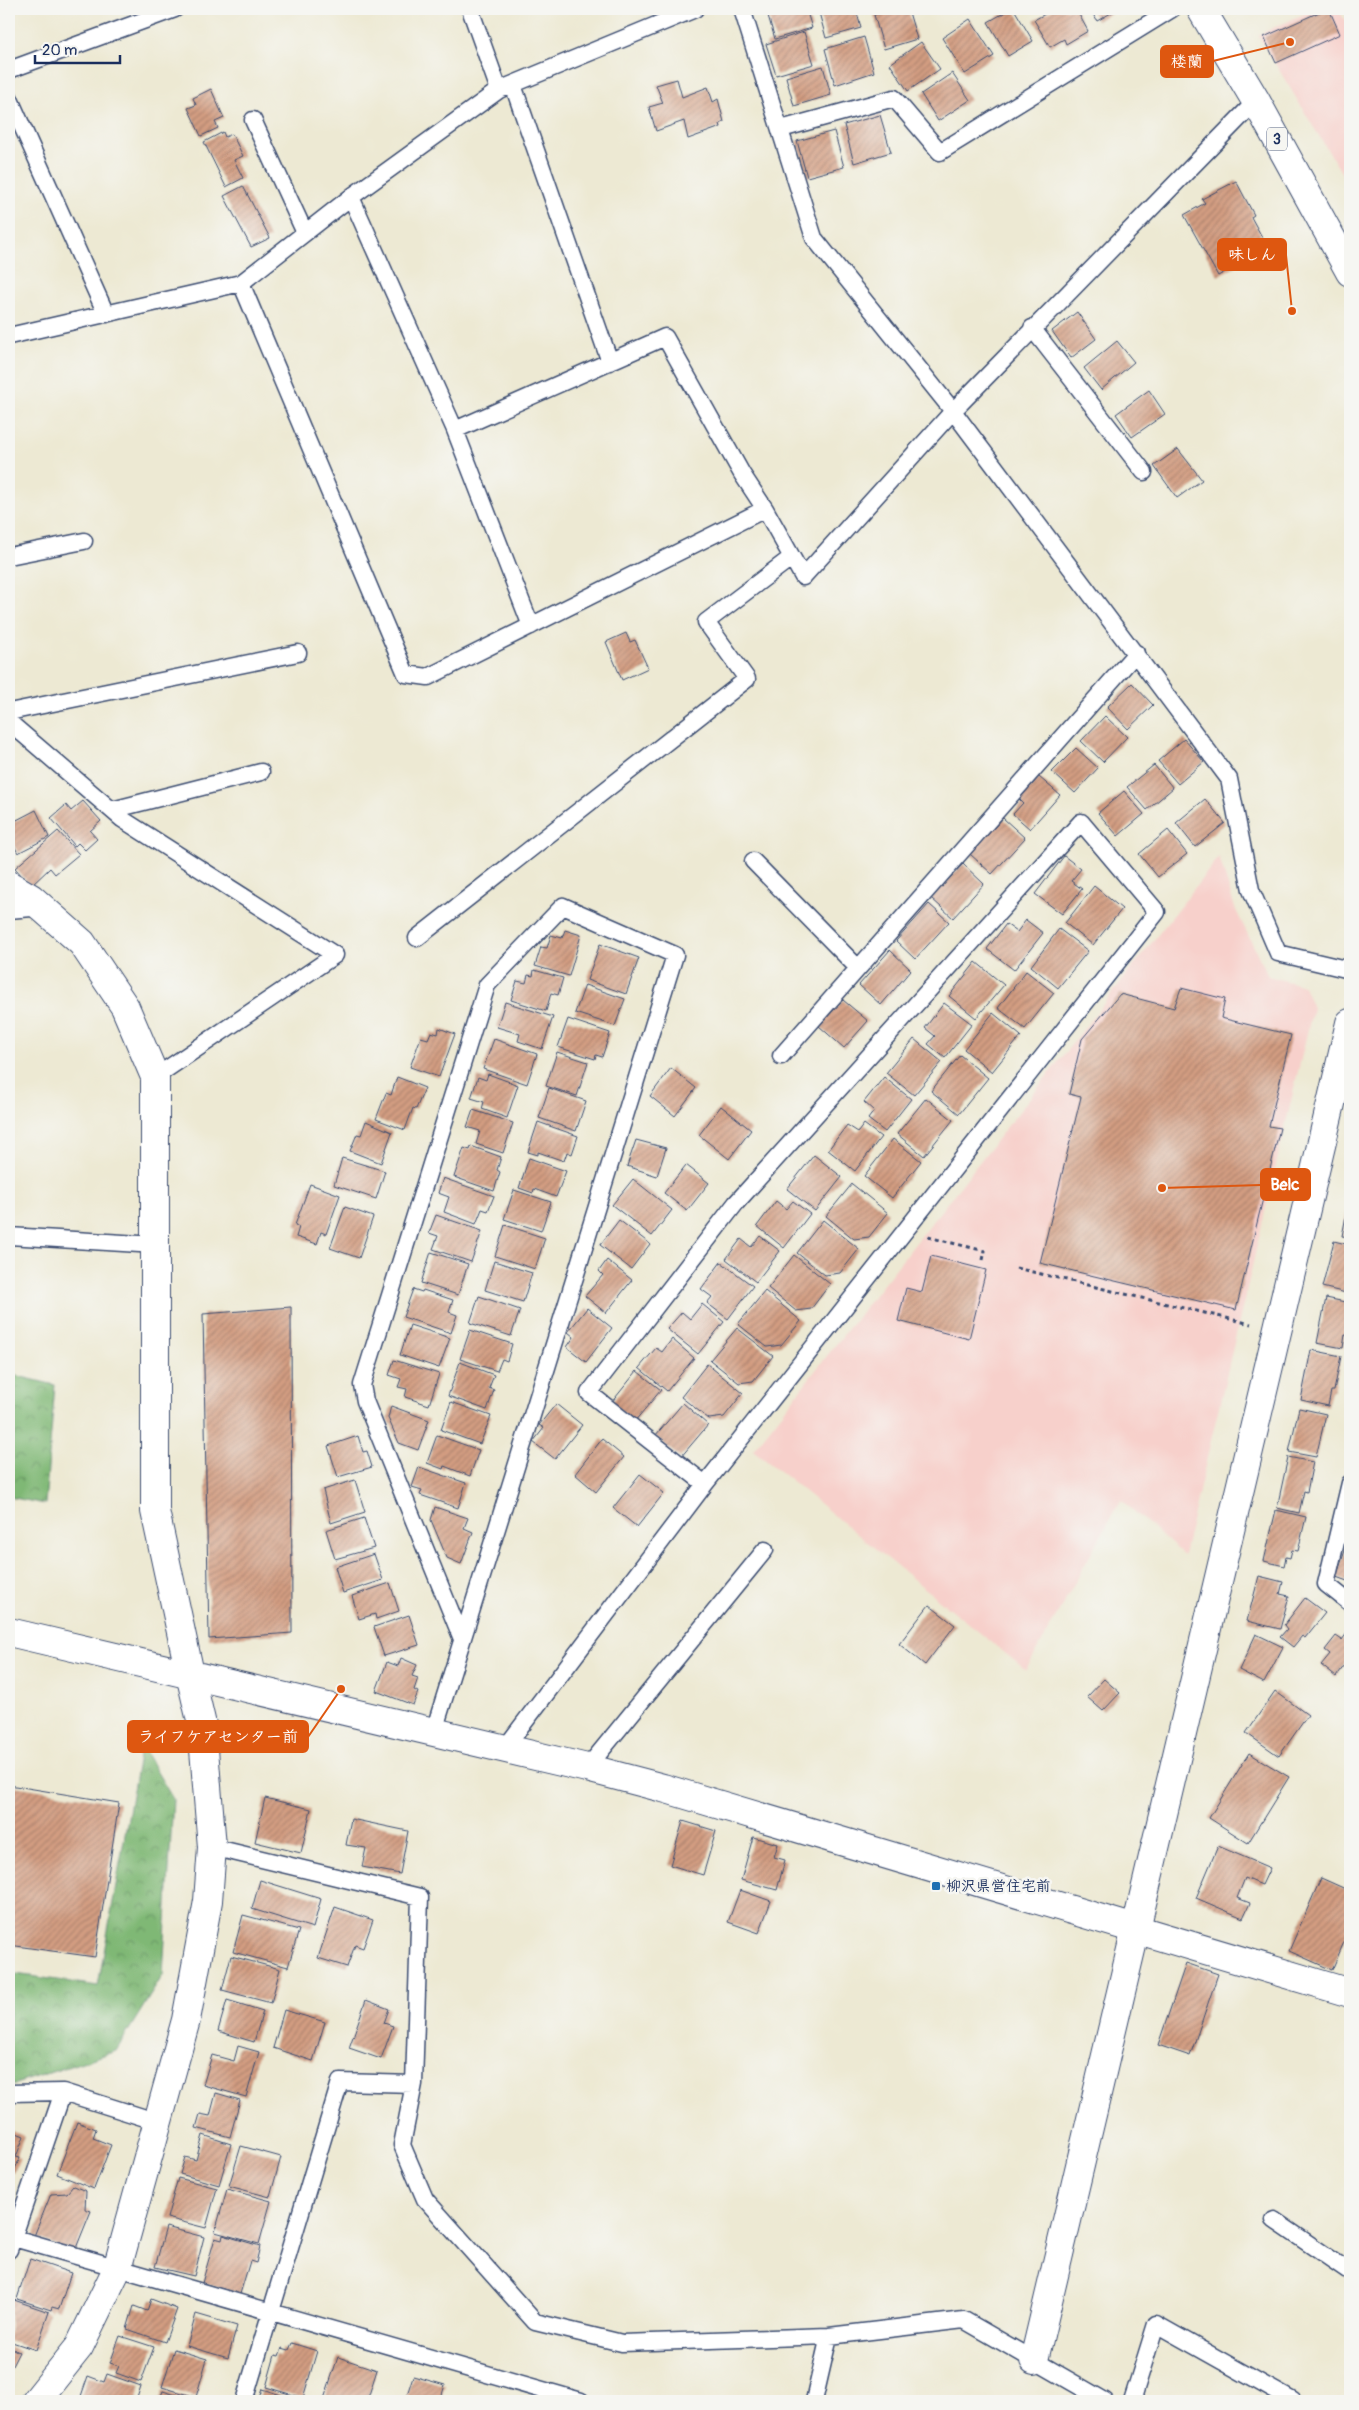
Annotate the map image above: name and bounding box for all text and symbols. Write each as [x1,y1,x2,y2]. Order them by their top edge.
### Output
scale bar [35,32,120,64]
text: 20 m [42,41,77,60]
callout: 楼蘭 [1161,46,1213,77]
text: 楼蘭 [1171,52,1203,72]
road number: 3 [1267,128,1287,150]
callout: 味しん [1218,239,1286,270]
text: 味しん [1228,245,1276,265]
callout: Belc [1261,1169,1310,1200]
text: Belc [1271,1175,1299,1195]
callout: ライフケアセンター前 [128,1721,308,1752]
text: ライフケアセンター前 [138,1727,298,1747]
place label: 柳沢県営住宅前 [946,1877,1051,1896]
marker: 柳沢県営住宅前 [930,1880,942,1892]

